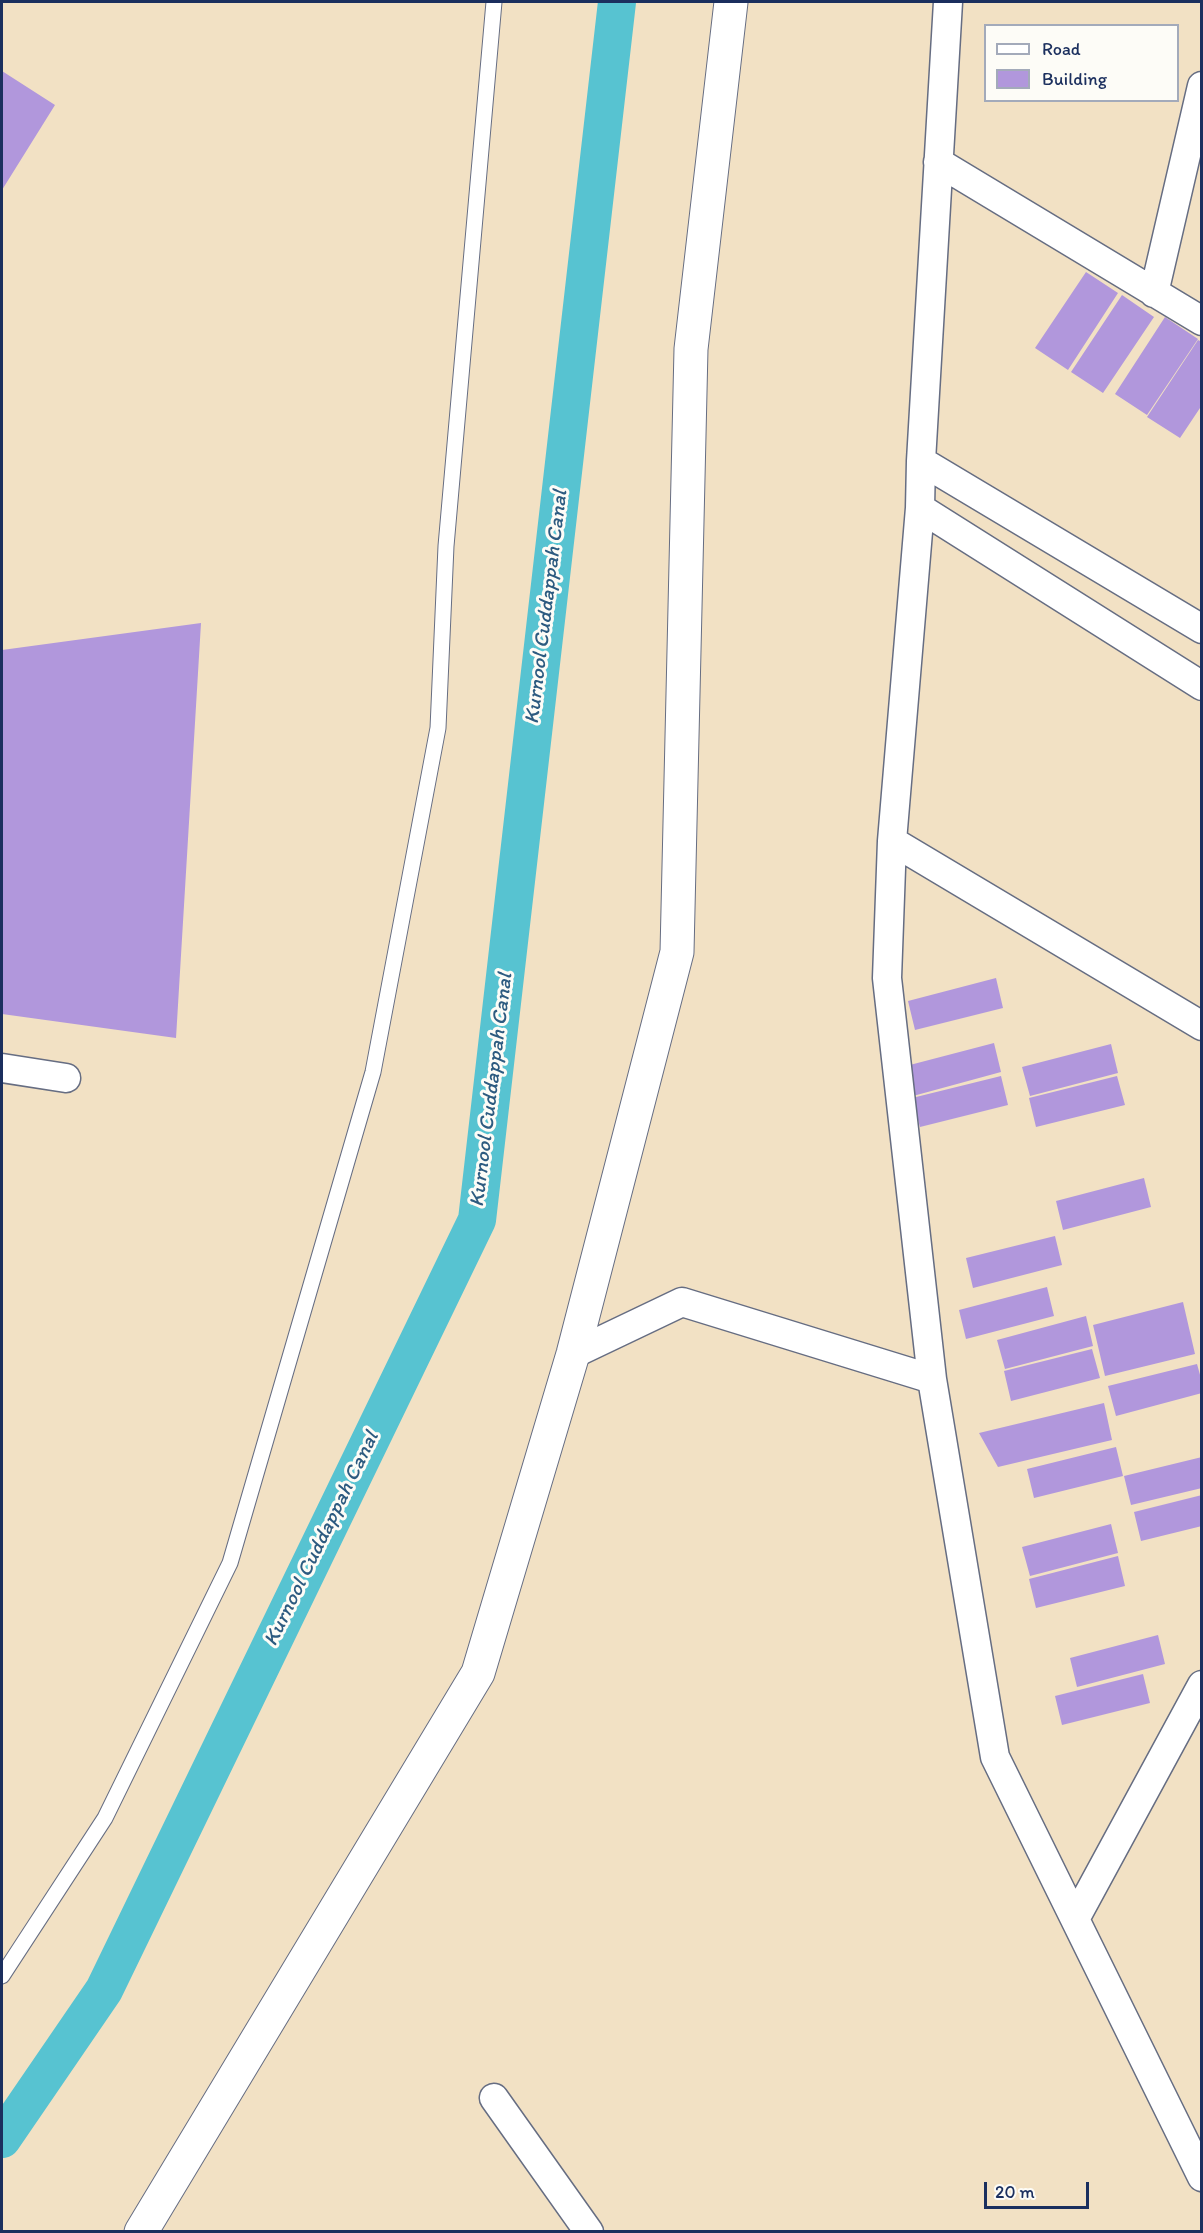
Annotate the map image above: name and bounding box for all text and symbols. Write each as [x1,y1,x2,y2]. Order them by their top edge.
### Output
legend [984,24,1179,102]
text: Road [1042,38,1081,60]
text: Building [1042,68,1107,90]
water label: Kurnool Cuddappah Canal [520,489,574,725]
water label: Kurnool Cuddappah Canal [465,972,519,1208]
water label: Kurnool Cuddappah Canal [259,1428,385,1650]
scale bar [987,2170,1092,2208]
text: 20 m [995,2181,1035,2203]

